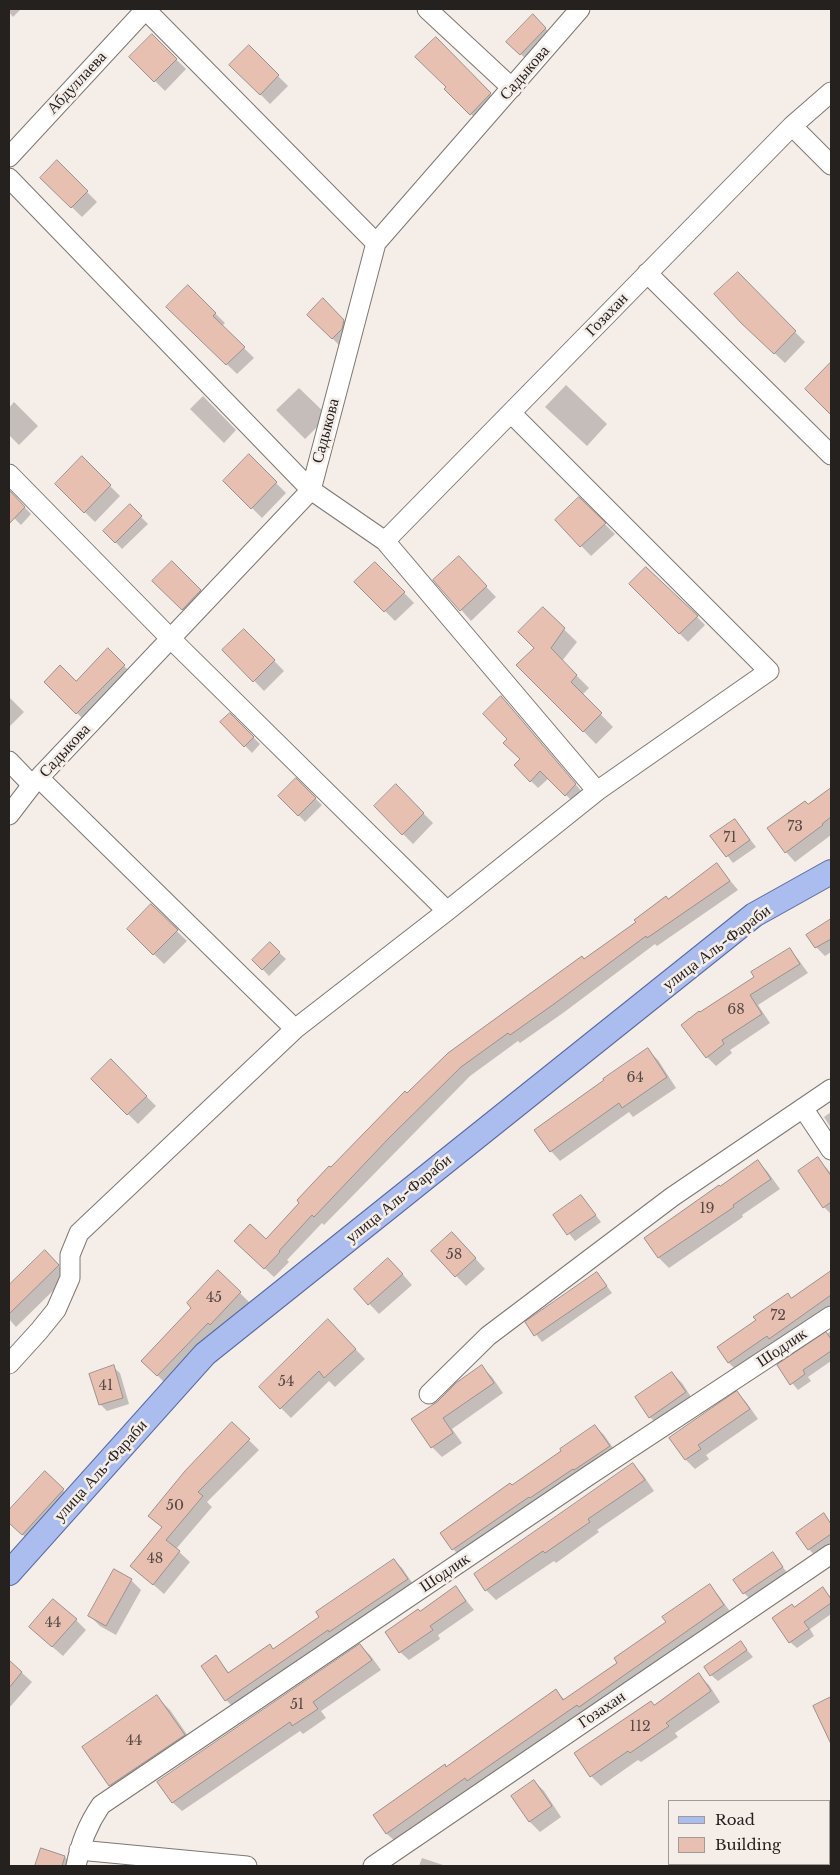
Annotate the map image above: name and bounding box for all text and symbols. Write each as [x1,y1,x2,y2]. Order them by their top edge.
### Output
street label: Садыкова [496,42,554,104]
street label: Абдуллаева [43,48,111,118]
street label: Гозахан [582,289,632,341]
street label: Садыкова [308,397,344,465]
street label: Садыкова [35,720,95,782]
house number: 73 [787,819,803,835]
house number: 71 [723,830,737,846]
street label: улица Аль-Фараби [659,901,775,995]
house number: 68 [727,1002,745,1018]
house number: 64 [626,1070,644,1086]
street label: улица Аль-Фараби [342,1151,456,1247]
house number: 19 [699,1201,715,1217]
house number: 58 [446,1247,462,1263]
house number: 45 [206,1290,222,1306]
house number: 72 [770,1308,786,1324]
street label: Шодлик [753,1324,811,1372]
house number: 54 [278,1374,294,1390]
house number: 41 [99,1378,113,1394]
street label: улица Аль-Фараби [50,1416,152,1526]
house number: 50 [166,1498,184,1514]
street label: Шодлик [416,1549,474,1597]
house number: 48 [147,1551,163,1567]
house number: 44 [45,1615,61,1631]
street label: Гозахан [575,1687,629,1733]
house number: 51 [290,1697,304,1713]
house number: 112 [629,1719,651,1735]
house number: 44 [126,1733,142,1749]
legend [668,1800,830,1865]
text: Road [715,1810,755,1829]
text: Building [715,1835,781,1854]

